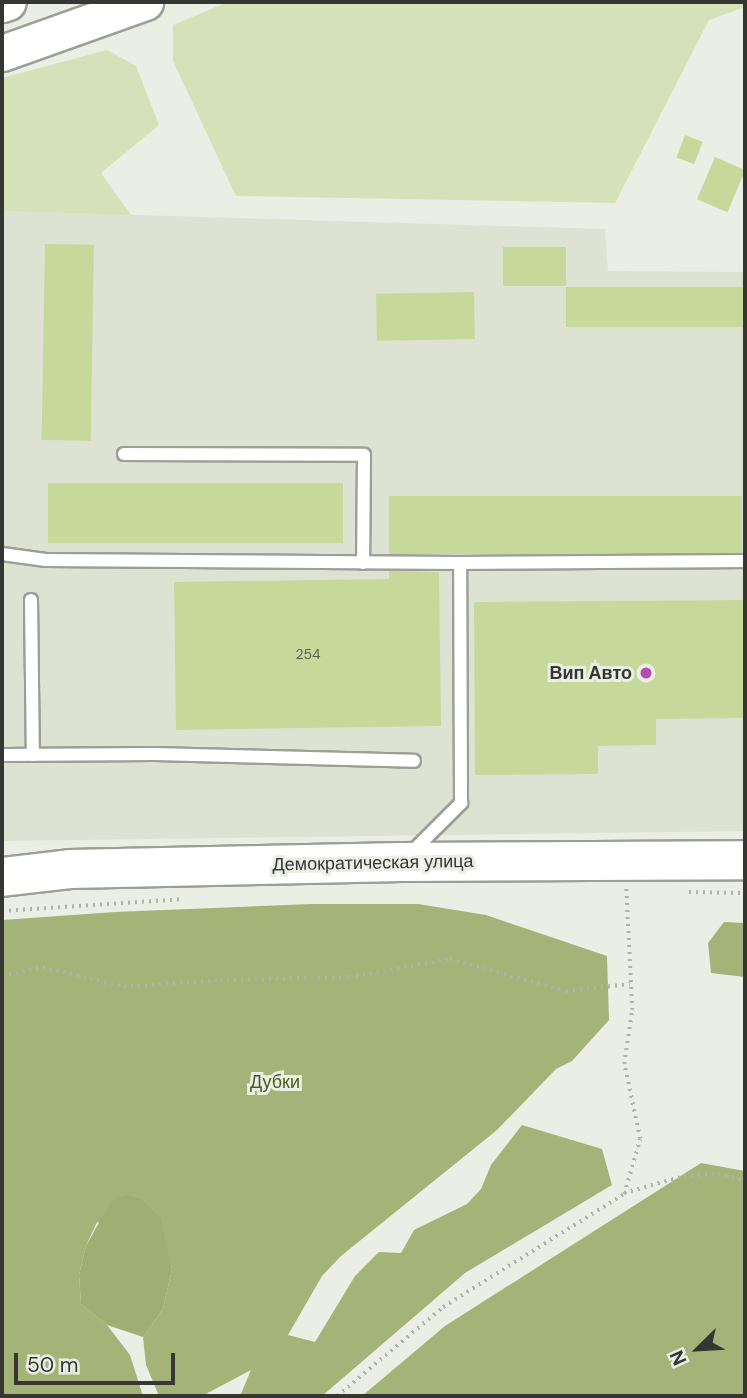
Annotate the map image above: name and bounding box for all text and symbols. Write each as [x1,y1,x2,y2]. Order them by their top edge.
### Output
house number: 254 [295,646,321,662]
place label: Вип Авто [549,662,632,684]
marker: Вип Авто [638,665,654,681]
street label: Демократическая улица [272,850,474,876]
park label: Дубки [250,1071,300,1093]
north arrow [663,1314,733,1384]
scale bar [18,1338,178,1382]
text: N [664,1346,693,1369]
text: 50 m [27,1351,78,1379]

